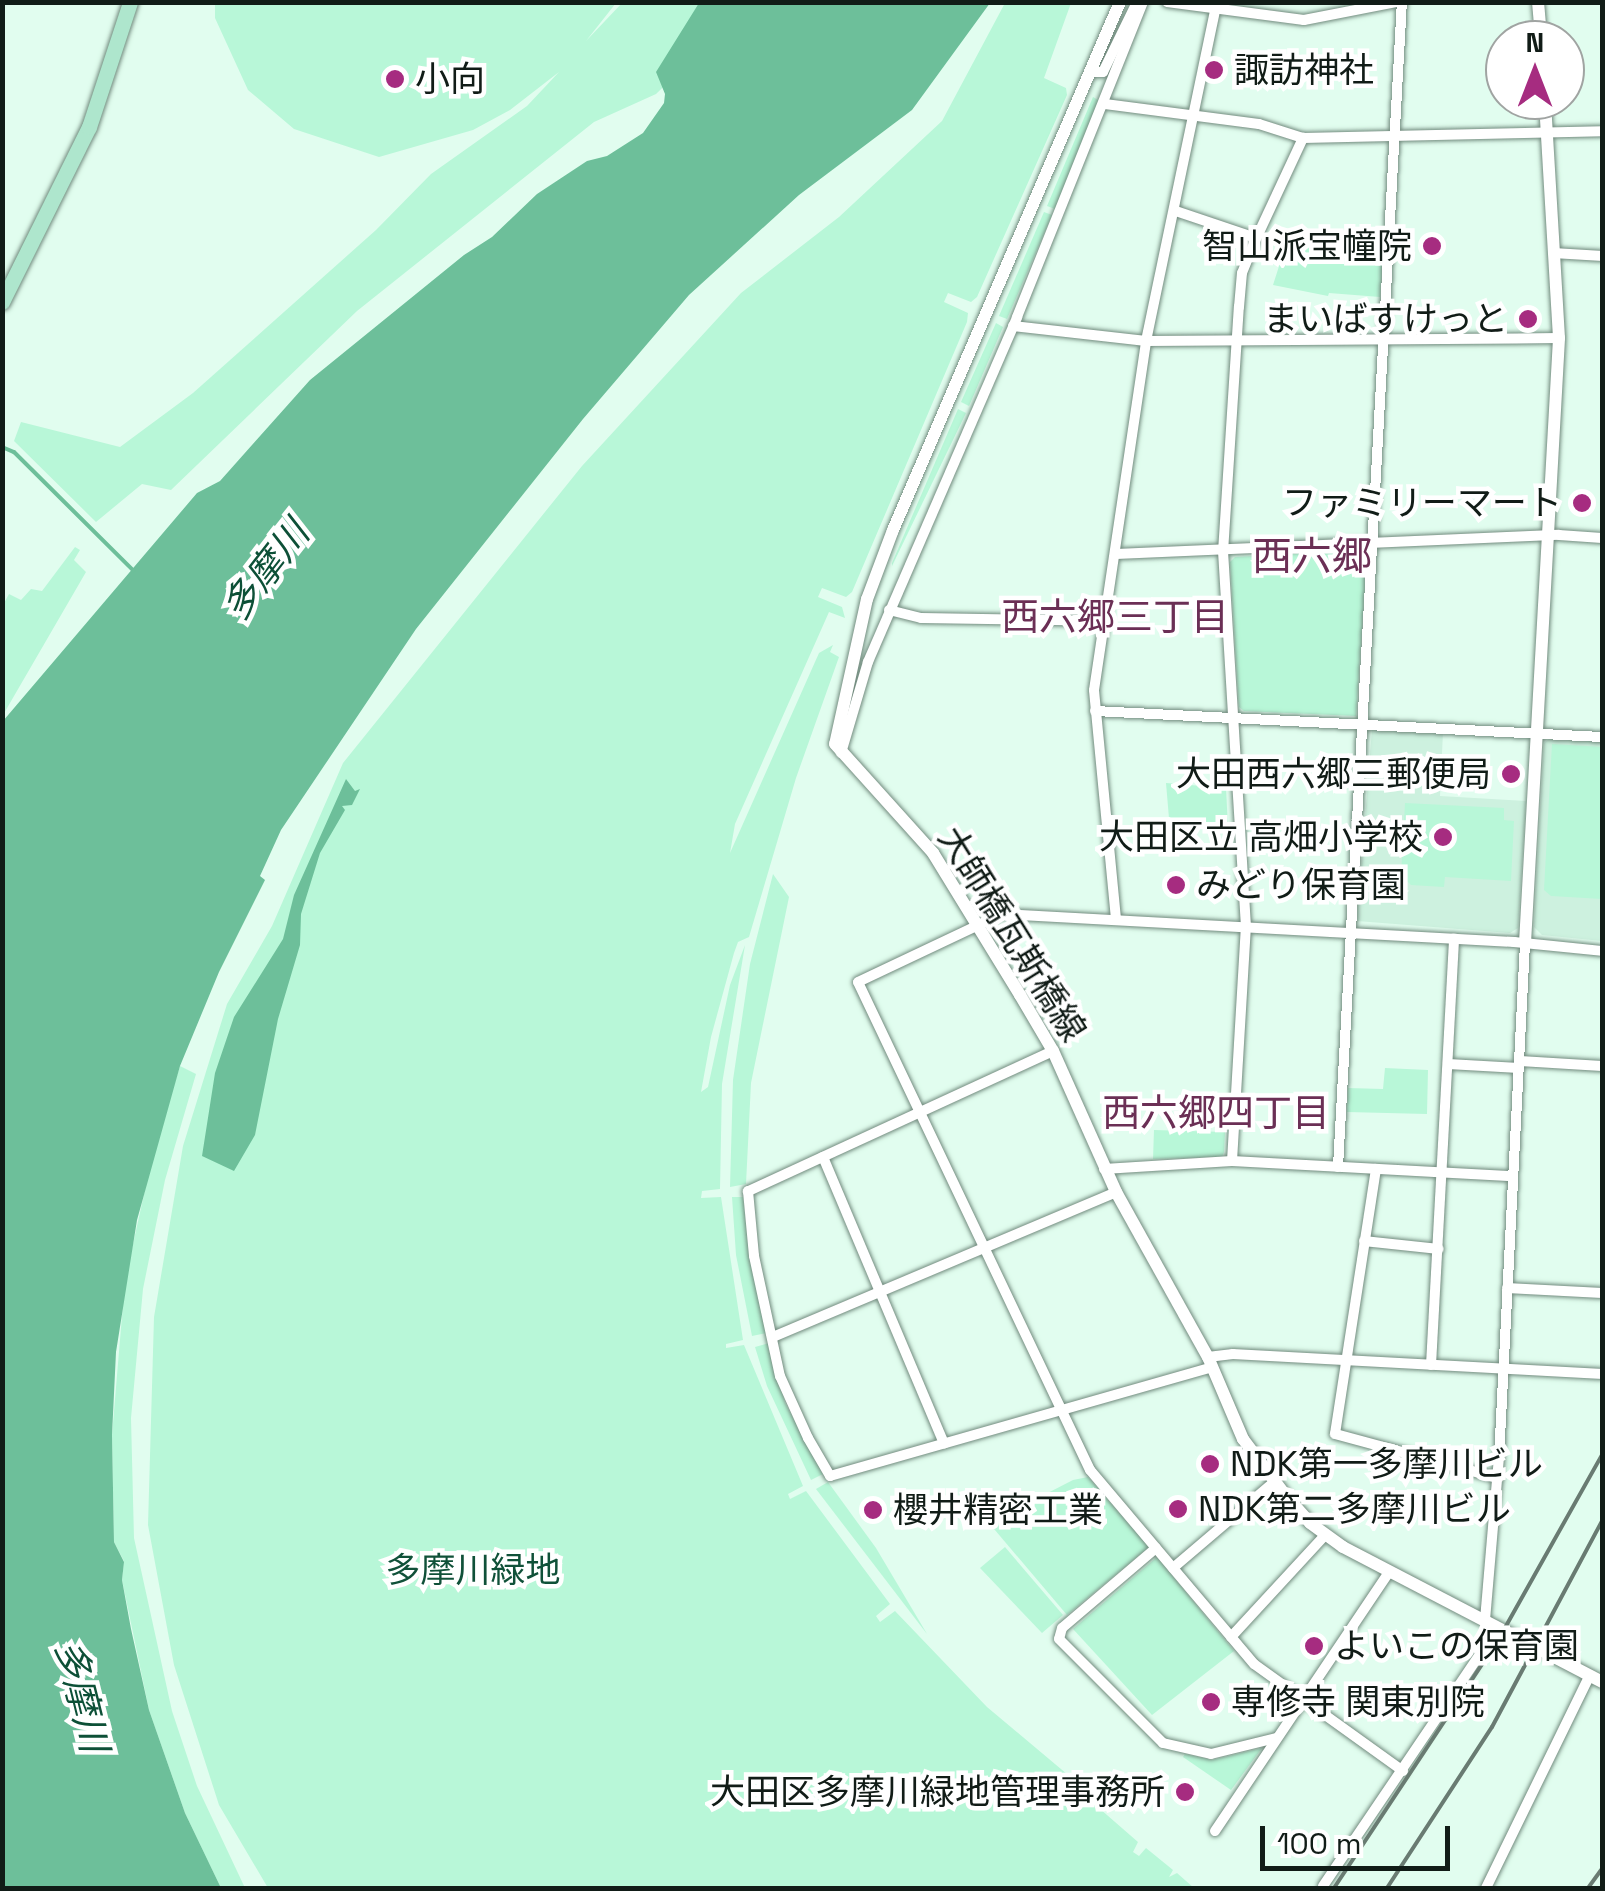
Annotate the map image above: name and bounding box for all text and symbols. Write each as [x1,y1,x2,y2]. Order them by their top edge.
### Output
north arrow [1485,20,1585,120]
text: N [1526,24,1544,60]
place label: 諏訪神社 [1234,49,1374,91]
place label: 小向 [415,58,485,100]
marker: 諏訪神社 [1203,59,1225,81]
marker: 小向 [384,68,406,90]
place label: 智山派宝幢院 [1202,225,1412,267]
marker: 智山派宝幢院 [1421,235,1443,257]
place label: まいばすけっと [1263,298,1508,340]
marker: まいばすけっと [1517,308,1539,330]
place label: ファミリーマート [1282,482,1562,524]
marker: ファミリーマート [1571,492,1593,514]
water label: 多摩川 [213,512,319,630]
district label: 西六郷 [1252,533,1372,581]
district label: 西六郷三丁目 [1001,595,1229,641]
place label: 大田西六郷三郵便局 [1176,753,1491,795]
marker: 大田西六郷三郵便局 [1500,763,1522,785]
place label: 大田区立 高畑小学校 [1099,816,1423,858]
street label: 大師橋瓦斯橋線 [929,819,1095,1049]
marker: 大田区立 高畑小学校 [1432,826,1454,848]
place label: みどり保育園 [1196,864,1406,906]
marker: みどり保育園 [1165,874,1187,896]
district label: 西六郷四丁目 [1102,1091,1330,1137]
place label: NDK第一多摩川ビル [1230,1443,1543,1485]
marker: NDK第一多摩川ビル [1199,1453,1221,1475]
place label: NDK第二多摩川ビル [1198,1488,1511,1530]
place label: 櫻井精密工業 [893,1489,1103,1531]
marker: NDK第二多摩川ビル [1167,1498,1189,1520]
marker: 櫻井精密工業 [862,1499,884,1521]
park label: 多摩川緑地 [386,1549,560,1591]
place label: よいこの保育園 [1334,1625,1579,1667]
water label: 多摩川 [45,1635,117,1757]
marker: よいこの保育園 [1303,1635,1325,1657]
place label: 専修寺 関東別院 [1231,1681,1485,1723]
marker: 専修寺 関東別院 [1200,1691,1222,1713]
place label: 大田区多摩川緑地管理事務所 [710,1771,1165,1813]
marker: 大田区多摩川緑地管理事務所 [1174,1781,1196,1803]
scale bar [1265,1806,1455,1868]
text: 100 m [1277,1824,1362,1863]

